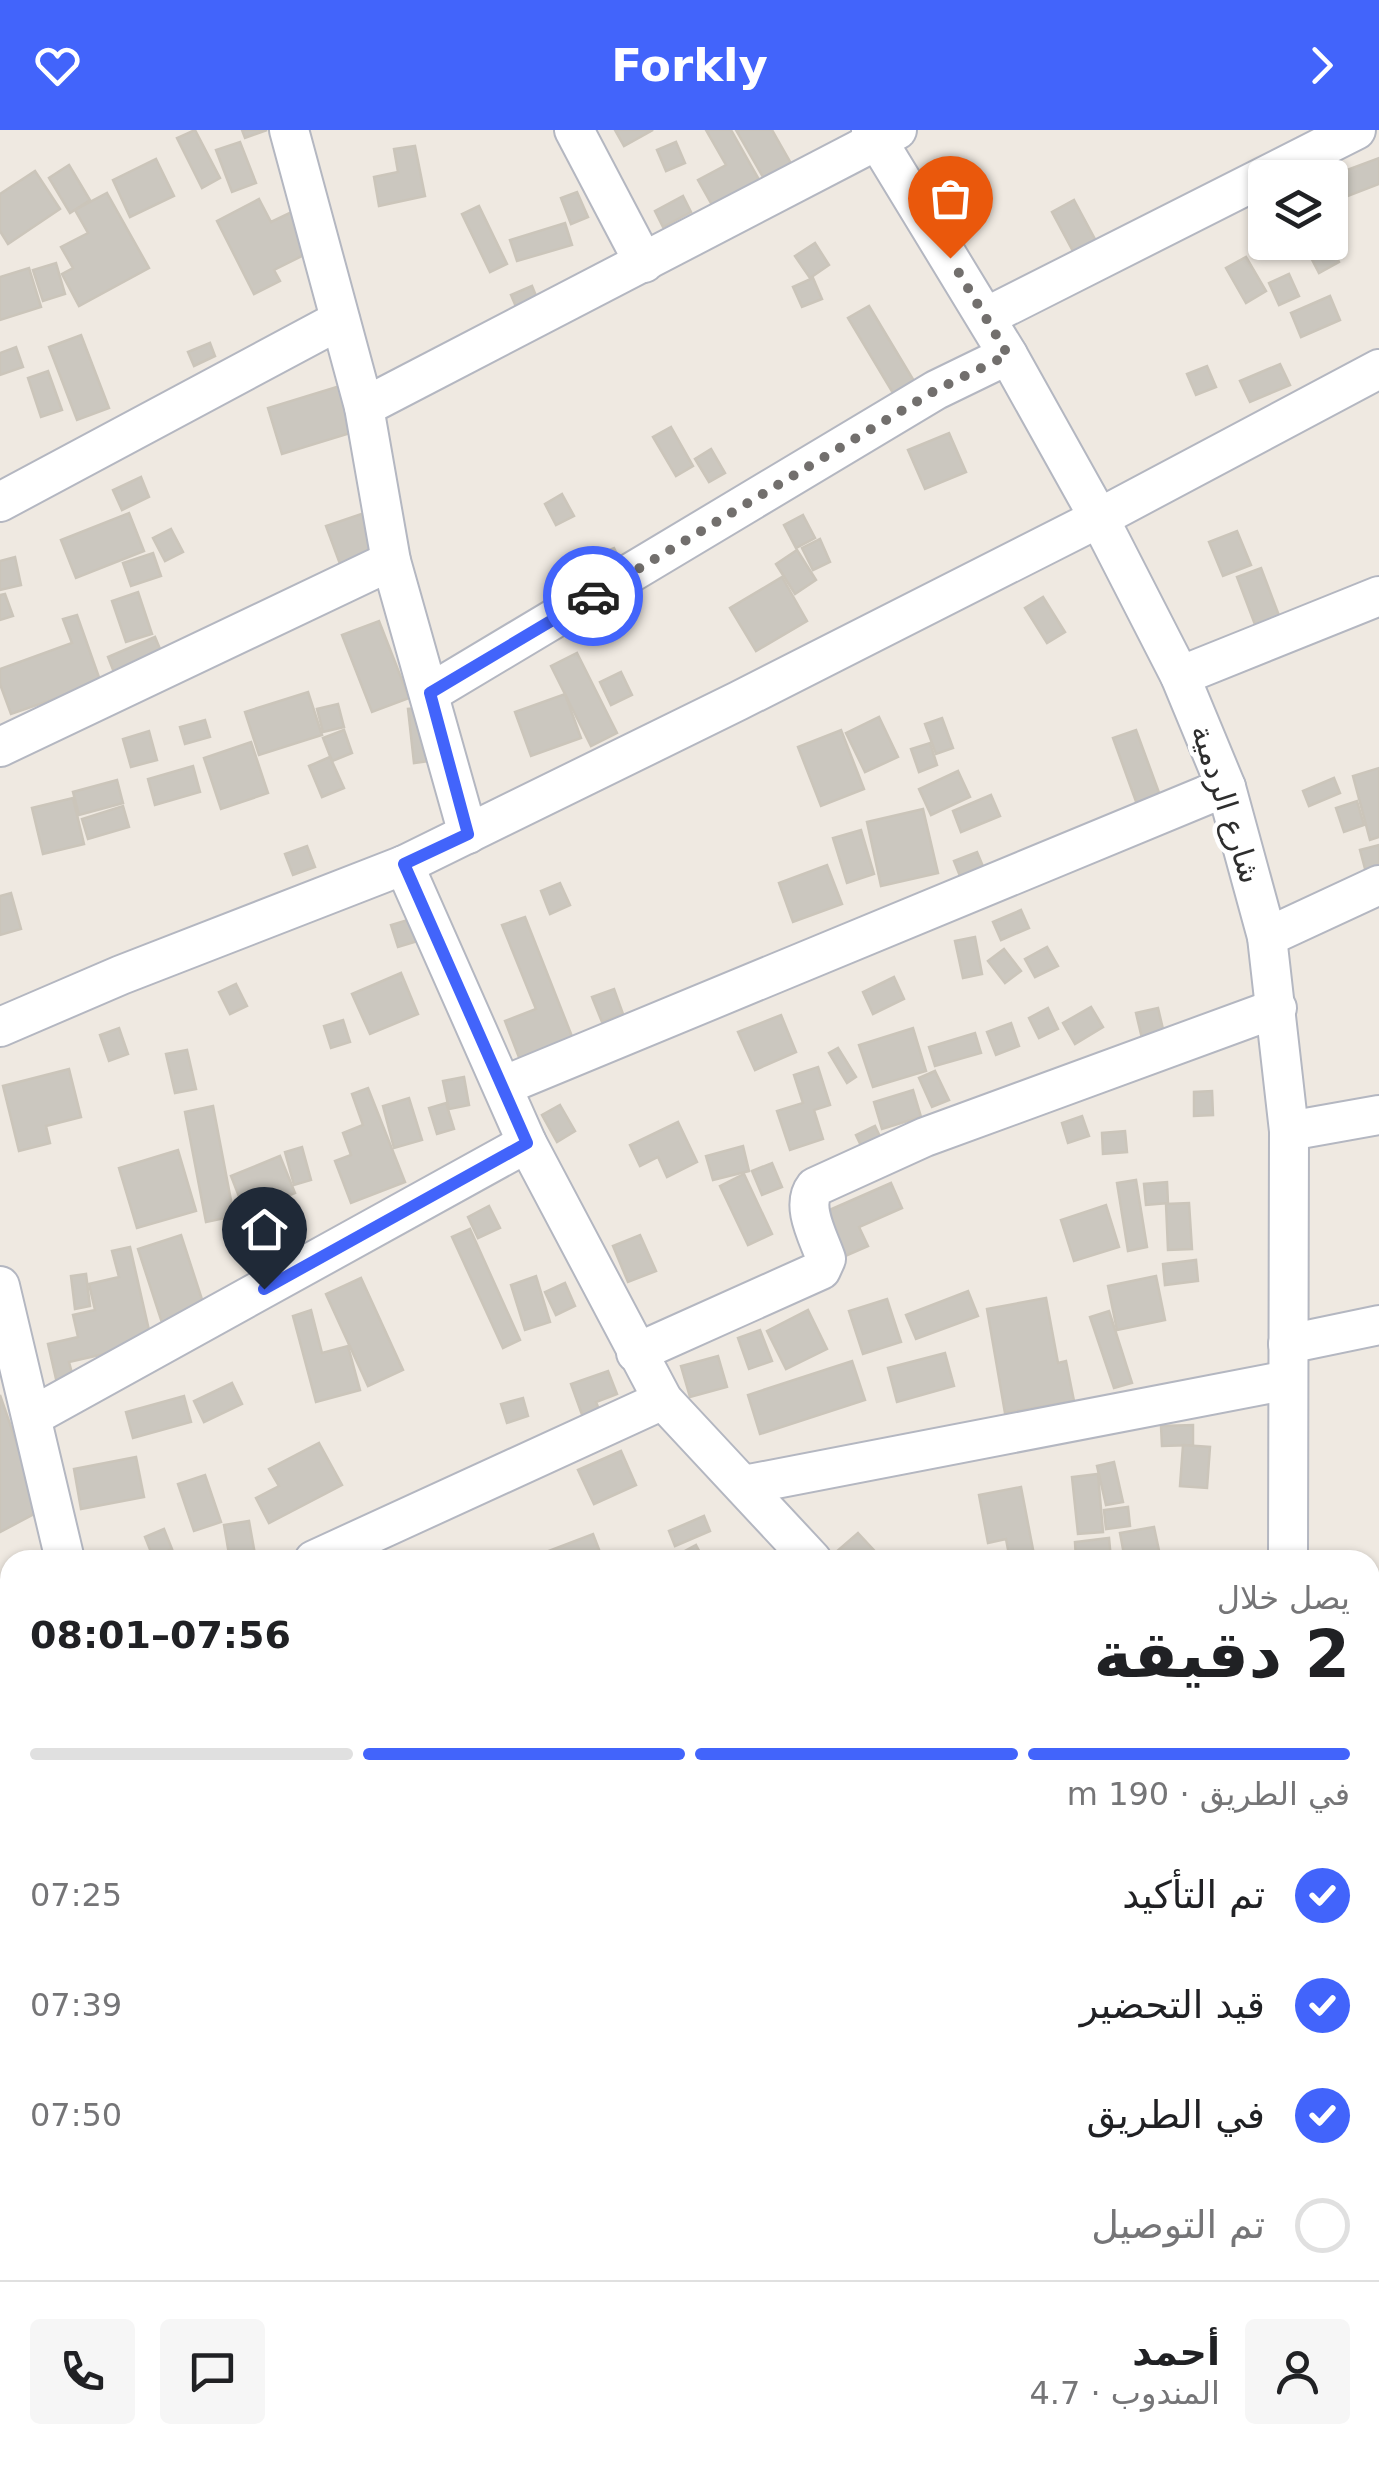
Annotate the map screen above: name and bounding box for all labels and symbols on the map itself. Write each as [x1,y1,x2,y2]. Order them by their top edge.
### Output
pin [908,156,993,259]
courier [543,546,643,646]
street label: شارع الردمية [1184,720,1269,888]
pin [222,1187,307,1290]

